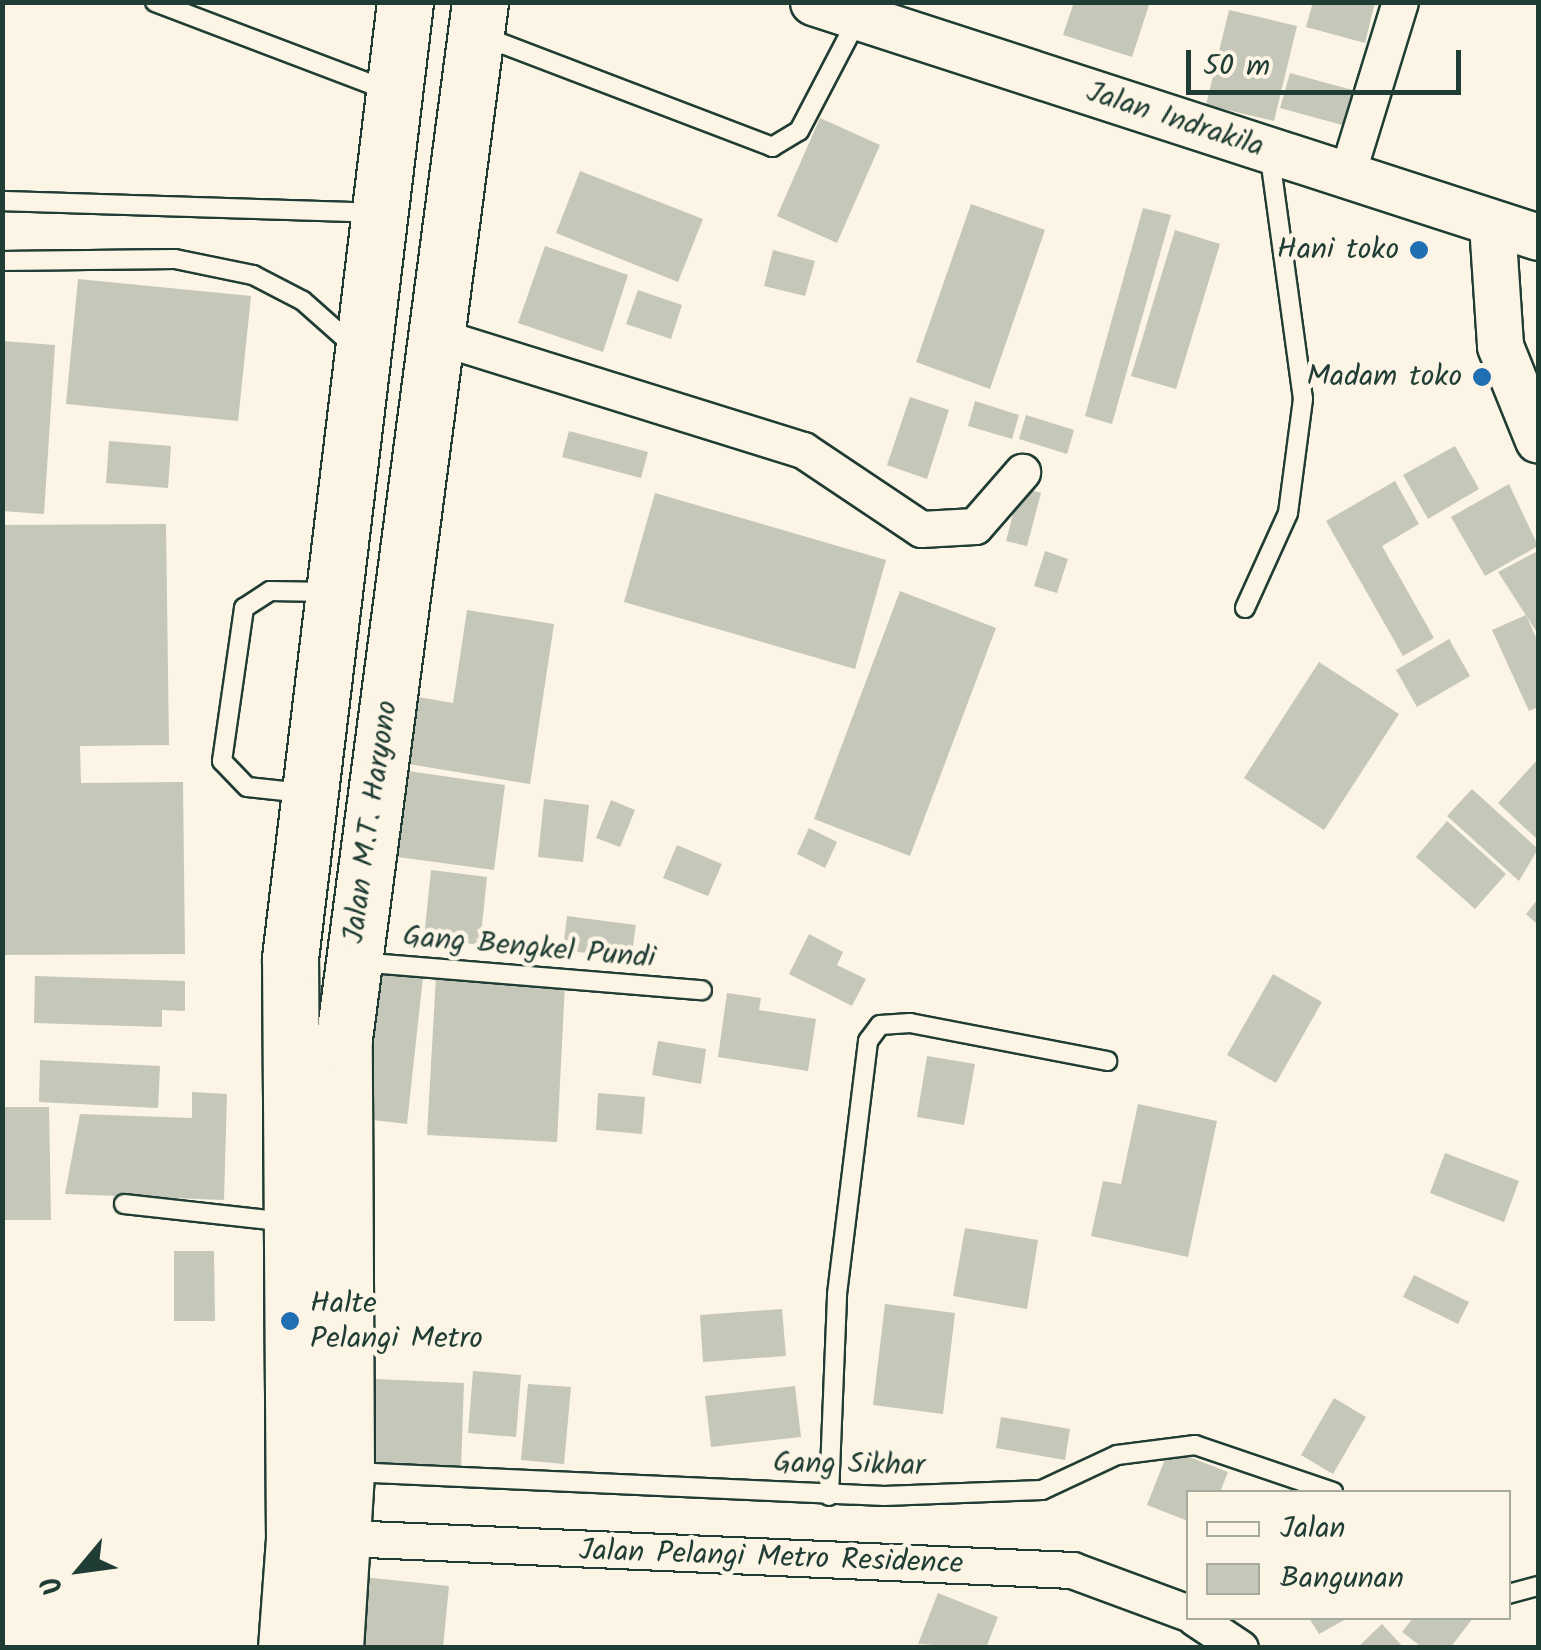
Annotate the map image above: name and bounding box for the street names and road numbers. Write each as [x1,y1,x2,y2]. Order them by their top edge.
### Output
street label: Jalan Indrakila [1082,74,1268,166]
street label: Jalan M.T. Haryono [336,698,406,946]
street label: Gang Bengkel Pundi [401,919,657,977]
street label: Gang Sikhar [773,1446,925,1484]
street label: Jalan Pelangi Metro Residence [578,1533,964,1583]

